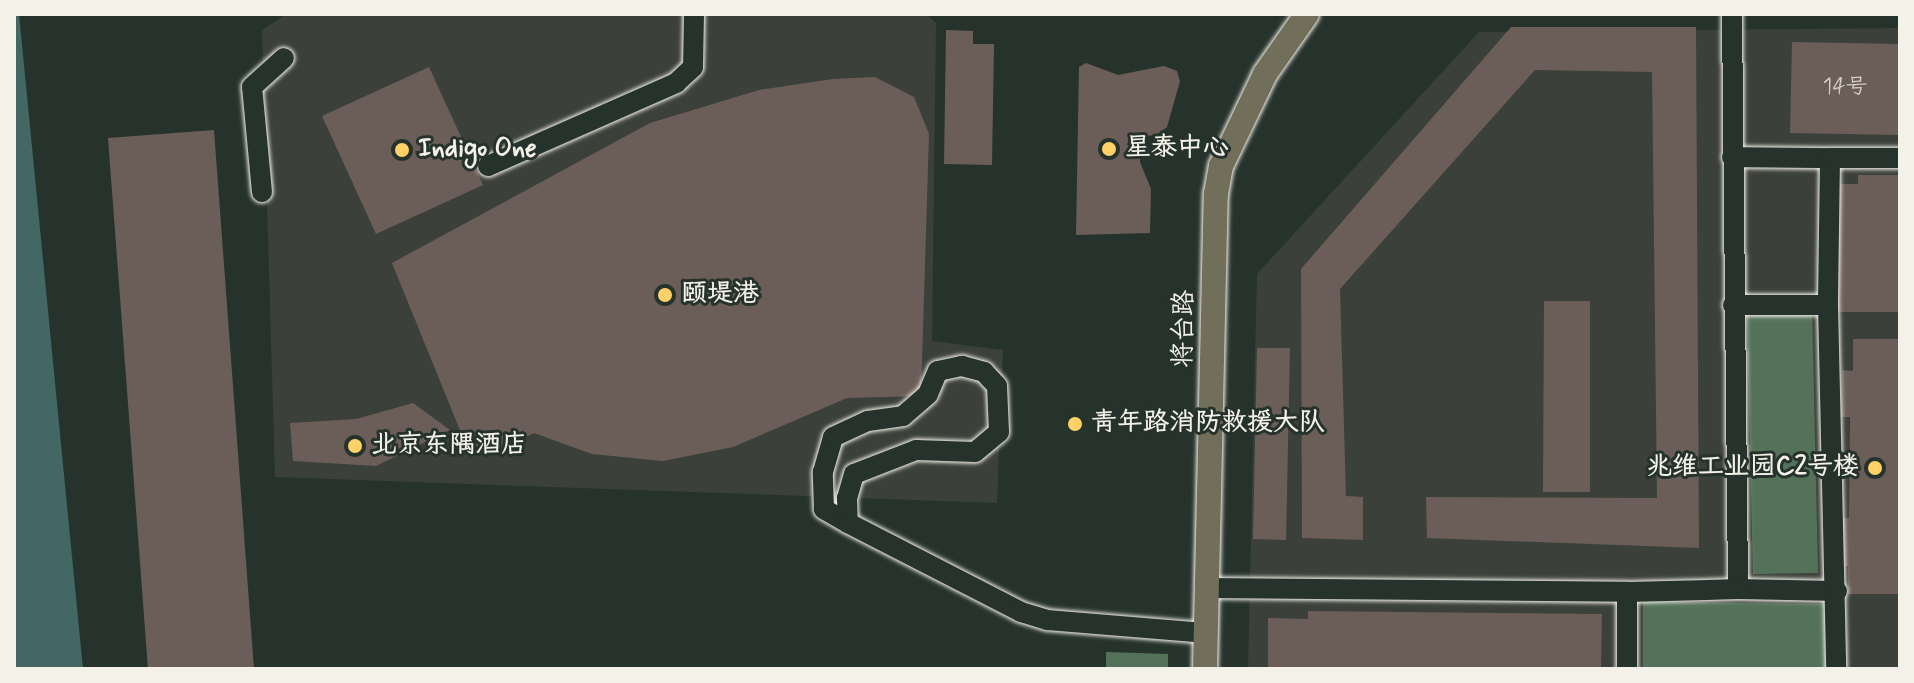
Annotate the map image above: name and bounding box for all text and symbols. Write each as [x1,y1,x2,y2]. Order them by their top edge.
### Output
house number: 14号 [1822,75,1868,101]
place label: 星泰中心 [1125,133,1229,165]
place label: Indigo One [418,134,537,166]
marker: 星泰中心 [1100,140,1118,158]
marker: Indigo One [393,141,411,159]
place label: 颐堤港 [681,279,759,311]
marker: 颐堤港 [656,286,674,304]
street label: 将台路 [1169,290,1201,368]
place label: 青年路消防救援大队 [1091,408,1325,440]
marker: 青年路消防救援大队 [1066,415,1084,433]
place label: 北京东隅酒店 [371,430,527,462]
marker: 北京东隅酒店 [346,437,364,455]
place label: 兆维工业园C2号楼 [1646,452,1859,484]
marker: 兆维工业园C2号楼 [1866,459,1884,477]

